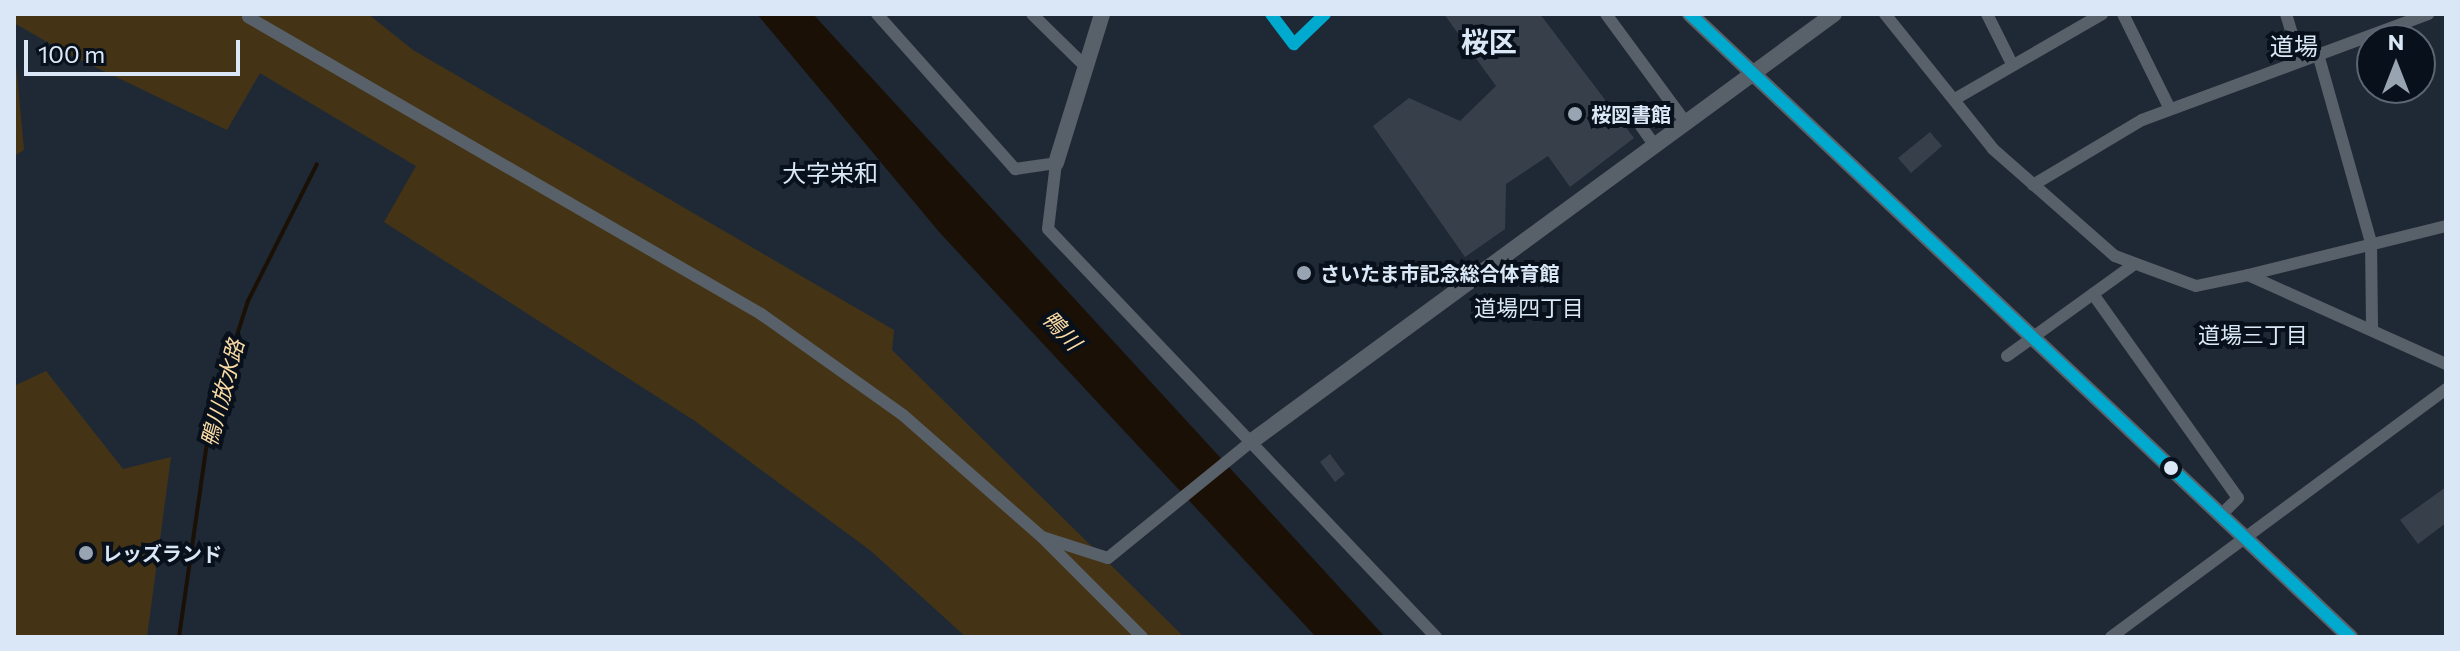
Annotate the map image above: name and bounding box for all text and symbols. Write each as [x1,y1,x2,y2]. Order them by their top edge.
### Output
scale bar [28,24,244,74]
district label: 桜区 [1461,24,1517,58]
north arrow [2356,24,2436,104]
text: N [2388,28,2404,55]
district label: 道場 [2270,32,2318,60]
text: 100 m [38,39,105,68]
place label: 桜図書館 [1591,102,1671,126]
marker: 桜図書館 [1566,105,1584,123]
district label: 大字栄和 [782,159,878,187]
place label: さいたま市記念総合体育館 [1320,261,1560,285]
marker: さいたま市記念総合体育館 [1295,264,1313,282]
district label: 道場四丁目 [1474,295,1584,321]
water label: 鴨川 [1037,305,1087,355]
district label: 道場三丁目 [2198,322,2308,348]
water label: 鴨川放水路 [195,336,249,450]
unlabelled marker [2163,460,2179,476]
place label: レッズランド [102,541,222,565]
marker: レッズランド [77,544,95,562]

